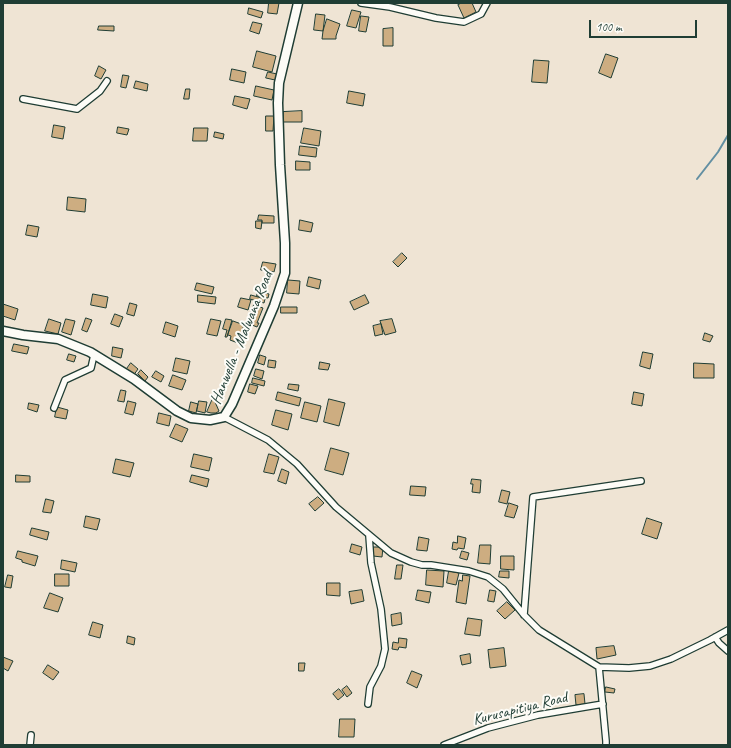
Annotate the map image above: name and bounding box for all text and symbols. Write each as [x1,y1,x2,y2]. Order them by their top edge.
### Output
scale bar [591,12,699,38]
text: 100 m [596,19,622,35]
street label: Hanwella - Malwana Road [207,269,277,407]
street label: Kurusapitiya Road [471,688,569,730]

